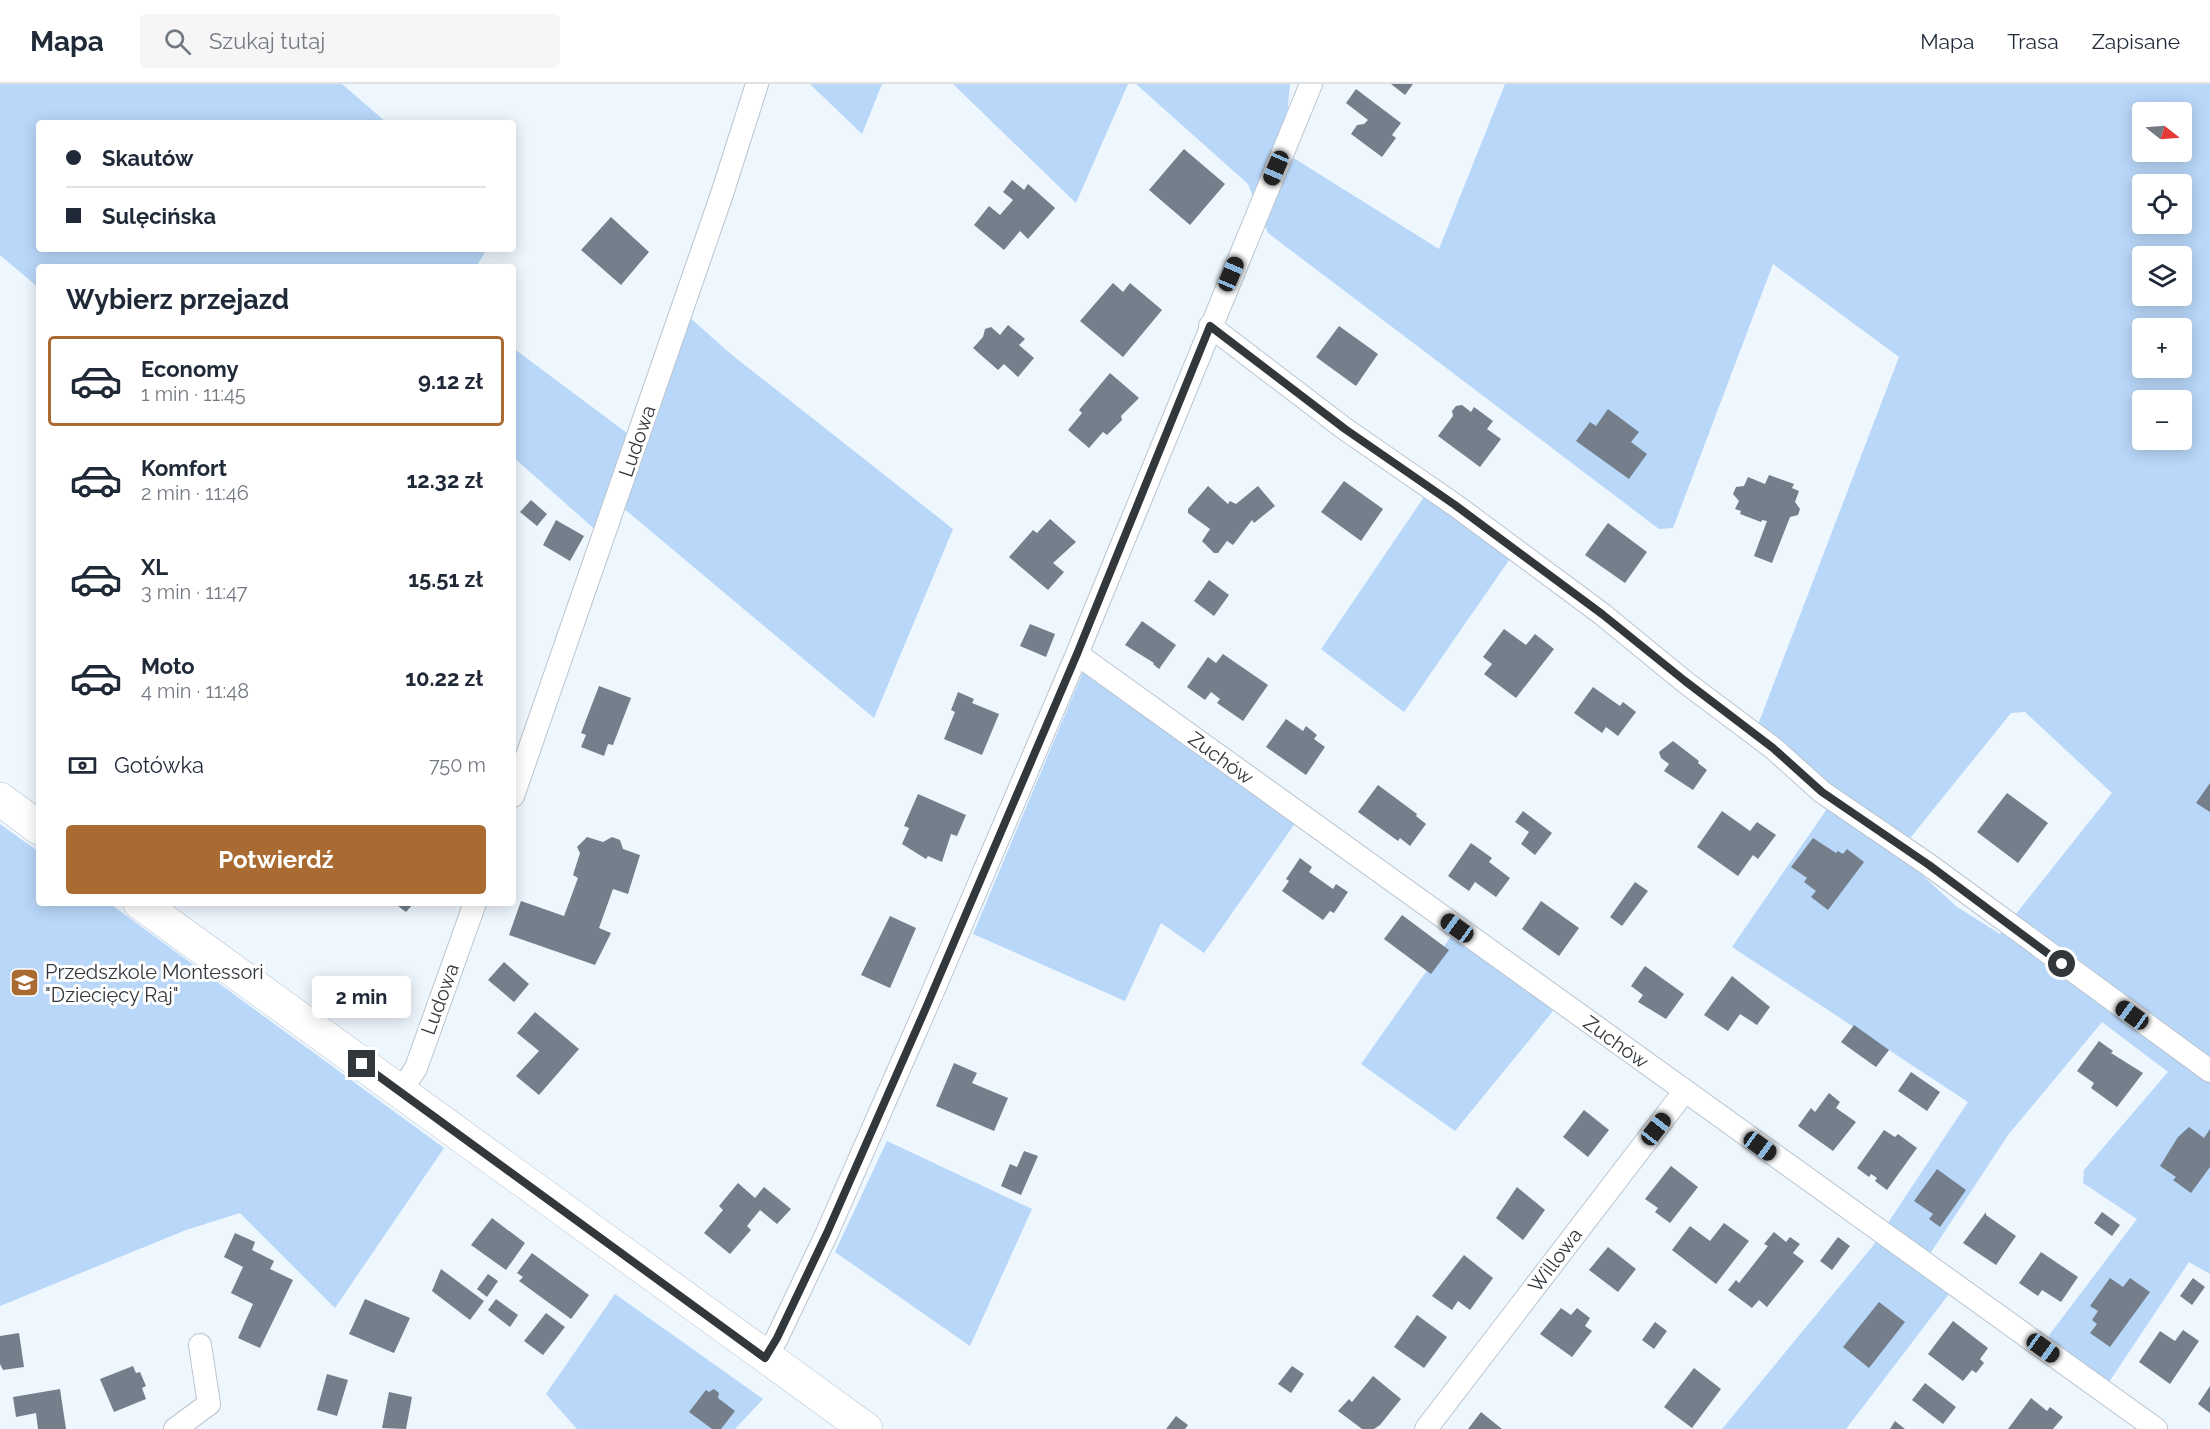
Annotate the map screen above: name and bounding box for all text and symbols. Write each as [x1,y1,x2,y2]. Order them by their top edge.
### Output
search box [140,14,560,68]
text: Mapa [30,25,104,58]
icon: search [161,25,194,58]
text: Szukaj tutaj [209,28,325,54]
text: Mapa [1920,29,1974,54]
text: Trasa [2007,29,2059,54]
text: Zapisane [2092,29,2180,54]
north arrow [2132,102,2192,162]
map controls [2132,102,2192,450]
text: Skautów [102,145,193,171]
car [1261,148,1291,188]
button: locate [2132,174,2192,234]
text: Sulęcińska [102,203,216,229]
button: layers [2132,246,2192,306]
car [1216,254,1246,294]
text: Wybierz przejazd [66,284,289,315]
button: + [2132,318,2192,378]
icon: car [69,354,123,408]
text: Economy [141,356,239,382]
text: 9.12 zł [418,368,483,394]
text: 1 min · 11:45 [141,382,246,406]
button: − [2132,390,2192,450]
street label: Ludowa [614,402,660,480]
icon: car [69,453,123,507]
text: Komfort [141,455,227,481]
text: 12.32 zł [406,467,483,493]
text: 2 min · 11:46 [141,481,249,505]
icon: car [69,552,123,606]
text: XL [141,554,168,580]
text: 15.51 zł [408,566,483,592]
text: 3 min · 11:47 [141,580,248,604]
icon: car [69,651,123,705]
text: Moto [141,653,195,679]
text: 10.22 zł [405,665,483,691]
text: 4 min · 11:48 [141,679,249,703]
street label: Zuchów [1184,726,1258,790]
icon: cash [66,749,99,782]
text: Gotówka [114,752,204,778]
text: 750 m [429,753,486,777]
button: Potwierdź [66,825,486,894]
car [1437,910,1477,946]
route start [2048,950,2075,977]
place label: Przedszkole Montessori "Dziecięcy Raj" [45,960,264,1007]
street label: Ludowa [416,960,464,1038]
school or university icon: Przedszkole Montessori "Dziecięcy Raj" [8,967,40,999]
callout: 2 min [312,977,412,1019]
text: 2 min [336,985,387,1009]
car [2112,997,2152,1033]
street label: Zuchów [1579,1010,1653,1074]
route end [348,1050,375,1077]
car [1638,1109,1674,1149]
car [1740,1128,1780,1164]
street label: Willowa [1523,1223,1587,1297]
car [2023,1330,2063,1366]

